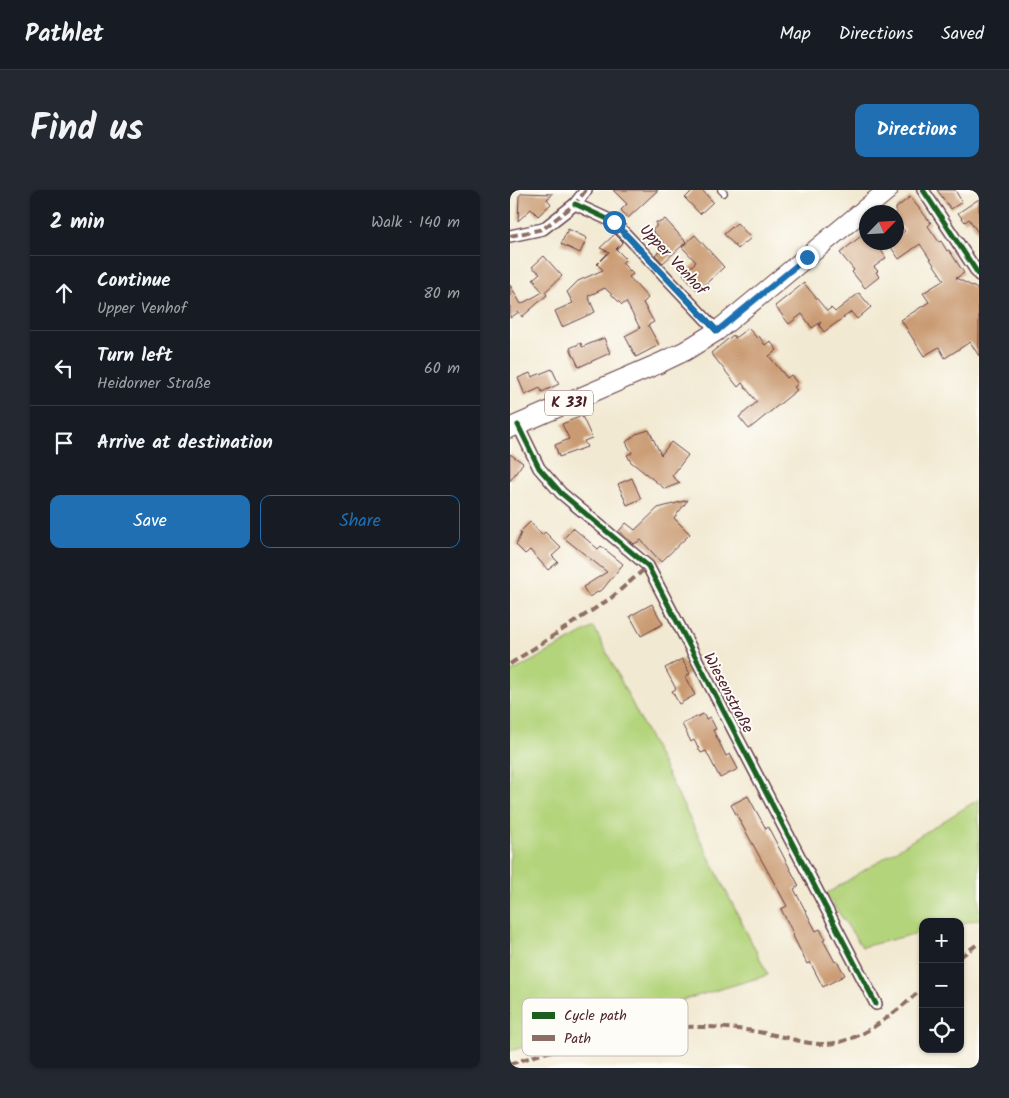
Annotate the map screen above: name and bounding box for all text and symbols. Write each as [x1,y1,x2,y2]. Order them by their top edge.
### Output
text: Pathlet [25,15,104,54]
text: Map [779,20,811,49]
text: Directions [839,20,913,49]
text: Saved [941,20,984,49]
text: Find us [30,102,143,158]
button: Directions [855,104,979,157]
north arrow [859,205,904,250]
text: 2 min [50,206,105,239]
text: Walk · 140 m [371,210,460,235]
route start [603,211,626,234]
street label: Upper Venhof [633,219,714,303]
route end [796,246,819,269]
text: Continue [97,266,170,296]
icon: ahead [50,279,78,307]
text: 80 m [423,281,460,306]
text: Upper Venhof [97,296,187,321]
text: Turn left [97,341,172,371]
icon: left [50,354,78,382]
text: 60 m [424,356,460,381]
text: Heidorner Straße [97,371,211,396]
road number: K 331 [545,390,593,416]
text: Arrive at destination [97,428,273,458]
icon: arrive [50,429,78,457]
button: Save [50,495,250,548]
button: Share [260,495,460,548]
street label: Wiesenstraße [696,648,760,738]
map controls [919,918,964,1053]
button: + [919,918,964,963]
button: − [919,963,964,1008]
legend [522,998,688,1056]
text: Cycle path [564,1005,627,1027]
button: locate [919,1008,964,1053]
text: Path [564,1028,591,1050]

